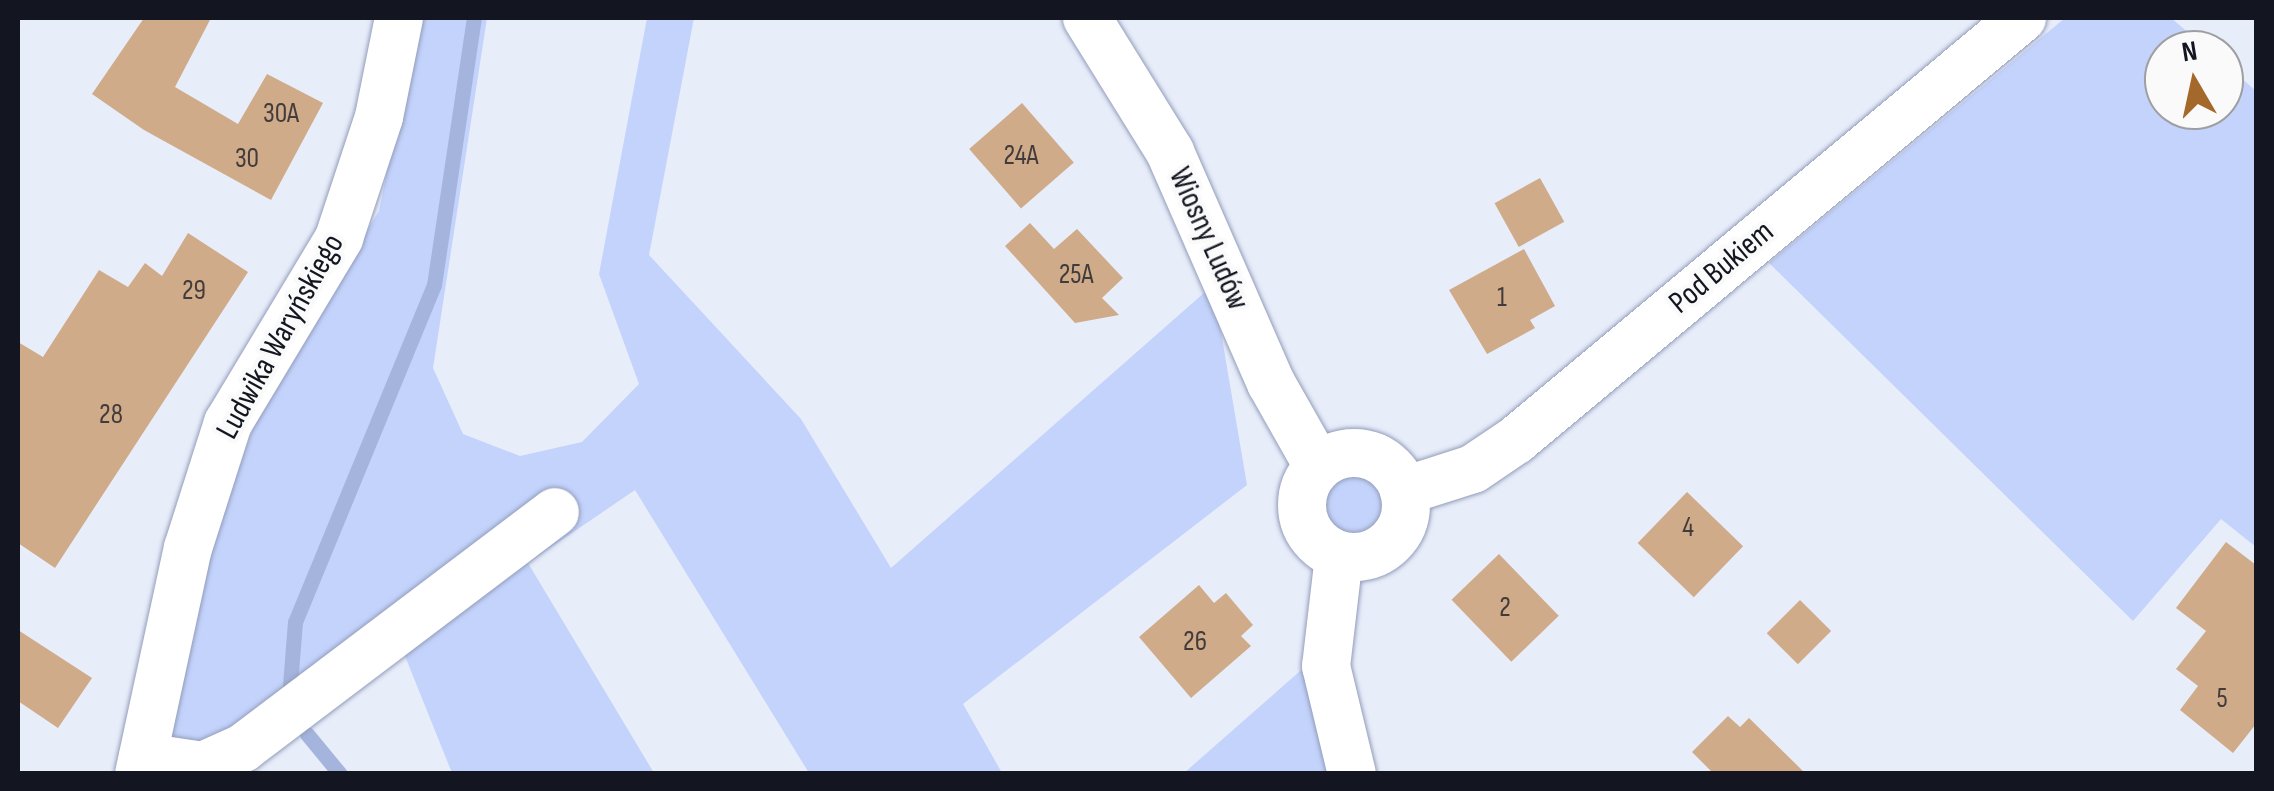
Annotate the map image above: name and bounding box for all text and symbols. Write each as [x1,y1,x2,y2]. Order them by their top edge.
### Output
north arrow [2144,30,2244,130]
text: N [2180,34,2199,69]
house number: 30A [263,97,299,131]
house number: 24A [1003,139,1039,173]
house number: 30 [235,142,259,176]
street label: Wiosny Ludów [1159,162,1257,316]
street label: Pod Bukiem [1662,213,1782,323]
street label: Ludwika Waryńskiego [209,228,353,446]
house number: 25A [1059,258,1093,292]
house number: 29 [182,274,206,308]
house number: 1 [1497,281,1507,315]
house number: 28 [99,398,123,432]
house number: 4 [1682,511,1694,545]
house number: 2 [1499,591,1511,625]
house number: 26 [1183,625,1207,659]
house number: 5 [2216,682,2228,716]

